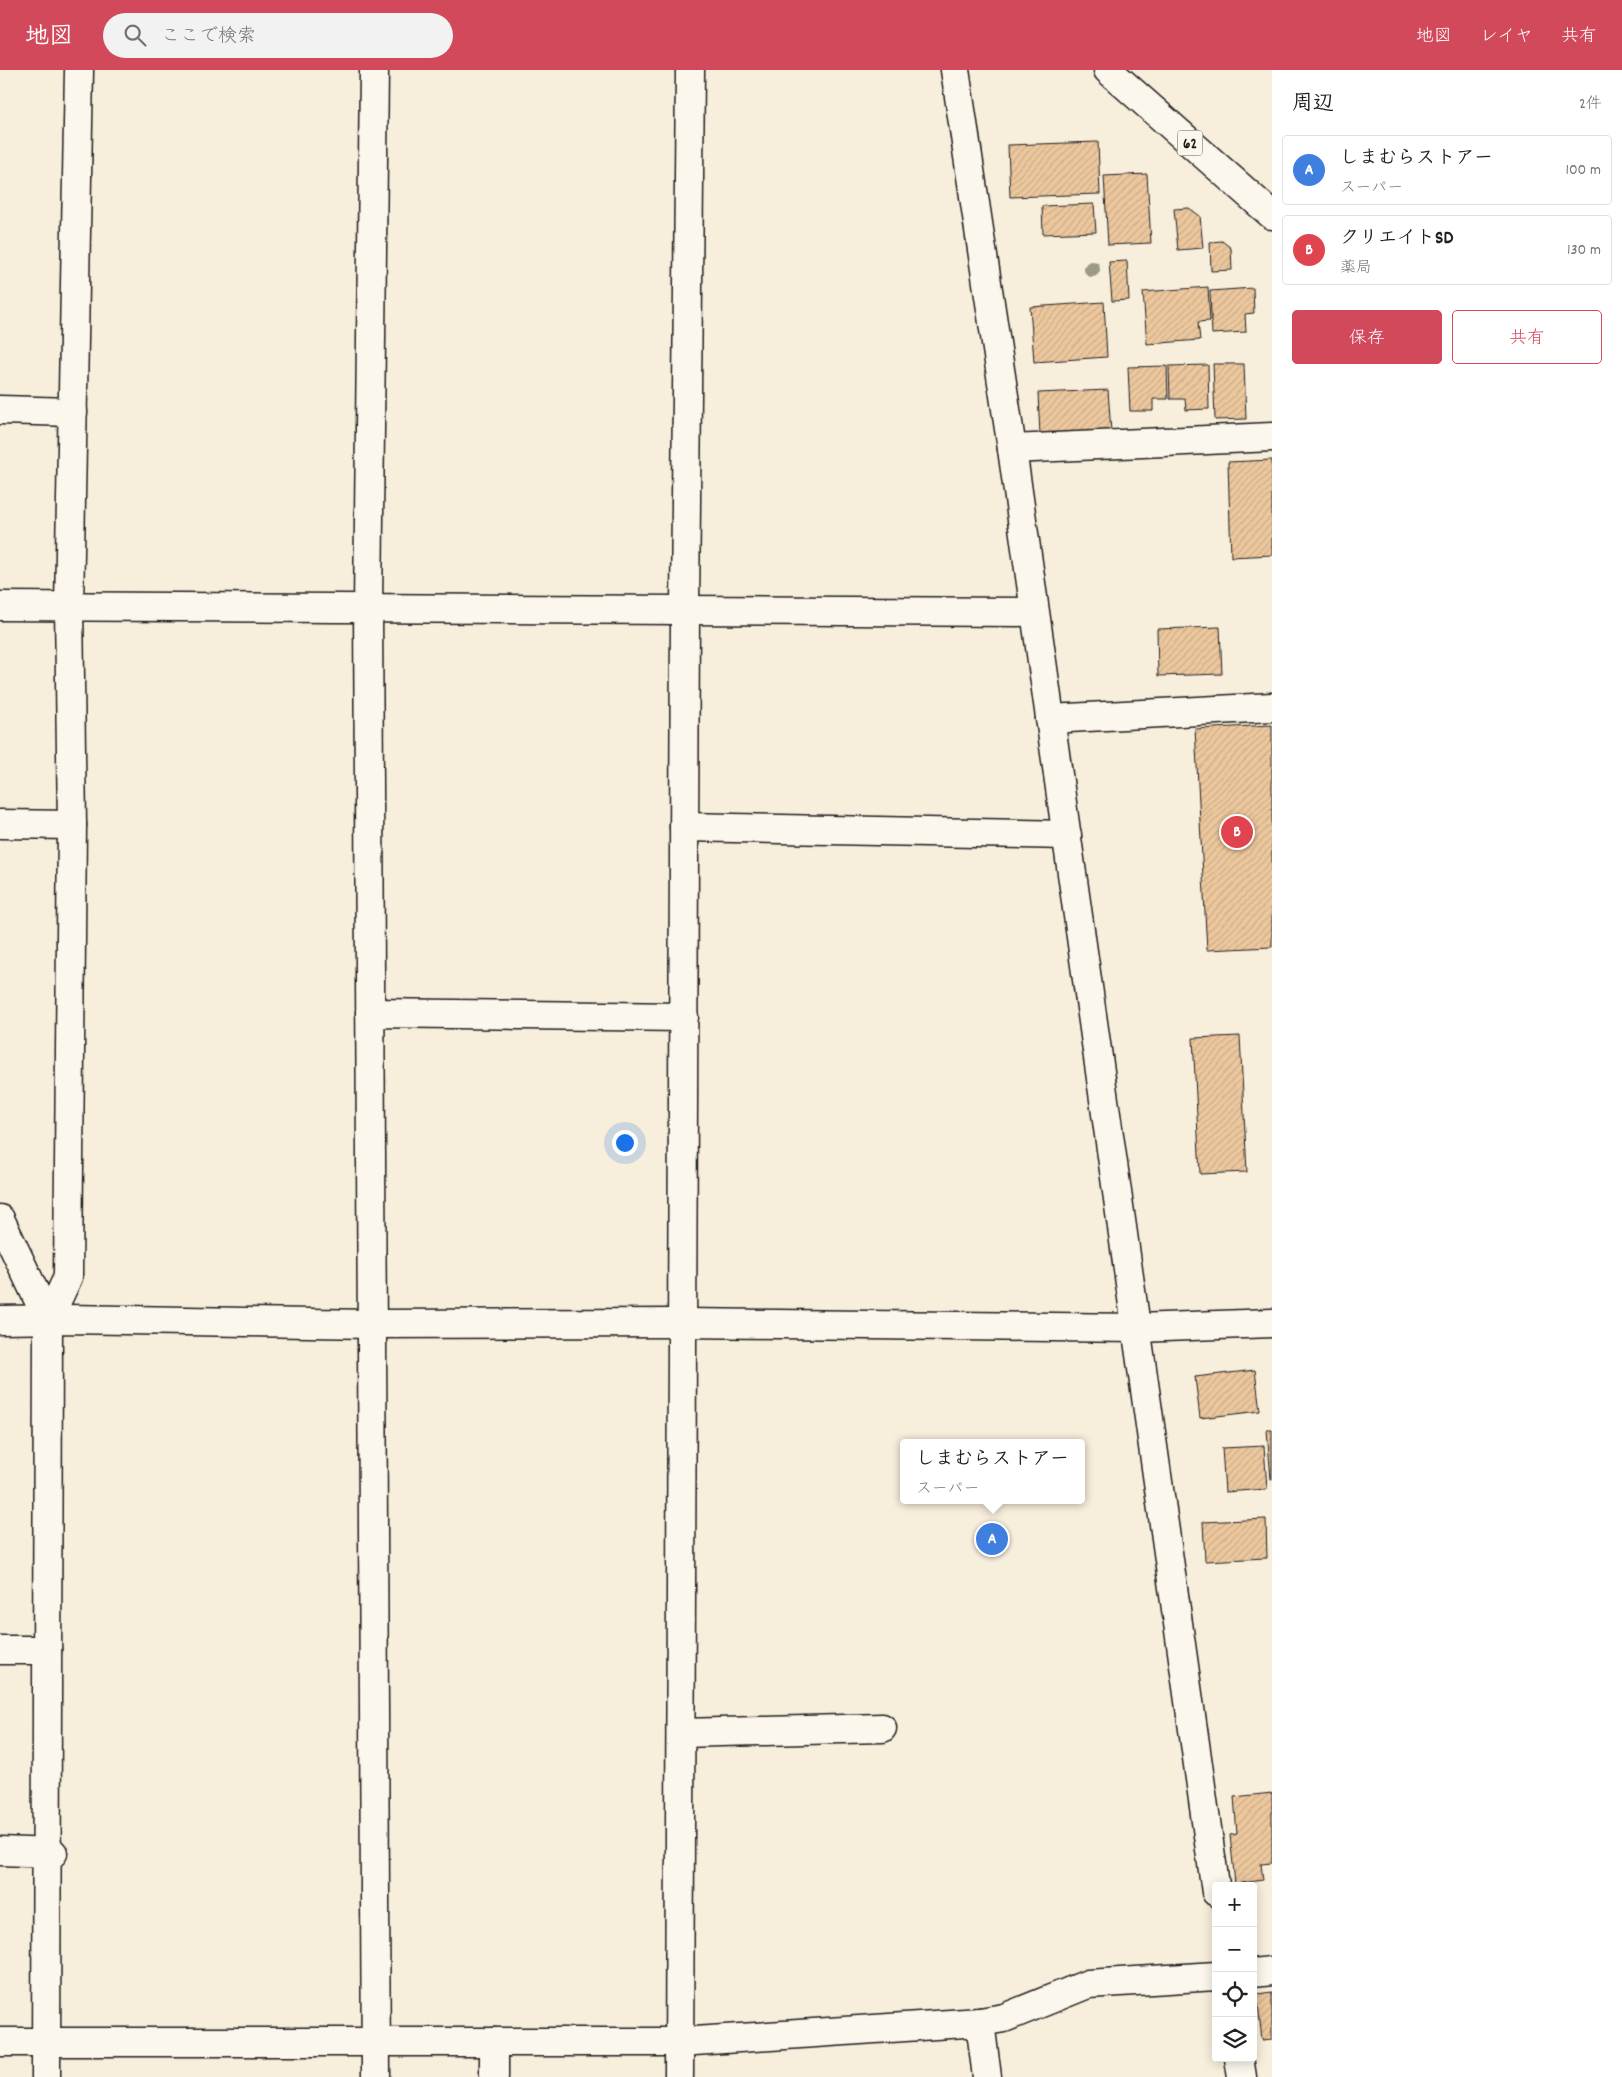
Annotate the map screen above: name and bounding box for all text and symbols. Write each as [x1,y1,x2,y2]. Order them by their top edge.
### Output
search box [103,13,453,58]
text: 地図 [25,21,73,55]
icon: search [121,21,149,49]
text: ここで検索 [161,24,256,51]
text: 地図 [1416,25,1452,50]
text: レイヤ [1480,25,1533,50]
text: 共有 [1561,25,1597,50]
text: 周辺 [1292,90,1334,120]
text: 2件 [1579,93,1602,116]
road number: 62 [1178,130,1202,156]
text: しまむらストアー [1340,146,1493,173]
text: A [1305,159,1313,182]
text: 100 m [1565,159,1601,182]
text: スーパー [1340,177,1403,200]
text: クリエイトSD [1340,226,1453,253]
text: B [1305,239,1313,262]
text: 130 m [1567,239,1601,262]
text: 薬局 [1340,257,1372,280]
button: 保存 [1292,310,1442,364]
button: 共有 [1452,310,1602,364]
pin: B [1221,813,1253,851]
your location [612,1130,638,1156]
popup [900,1439,1085,1504]
text: しまむらストアー [916,1447,1069,1474]
text: スーパー [916,1478,979,1501]
pin: A [976,1520,1008,1558]
map controls [1212,1882,1257,2062]
button: + [1212,1882,1257,1927]
button: − [1212,1927,1257,1972]
button: locate [1212,1972,1257,2017]
button: layers [1212,2017,1257,2062]

